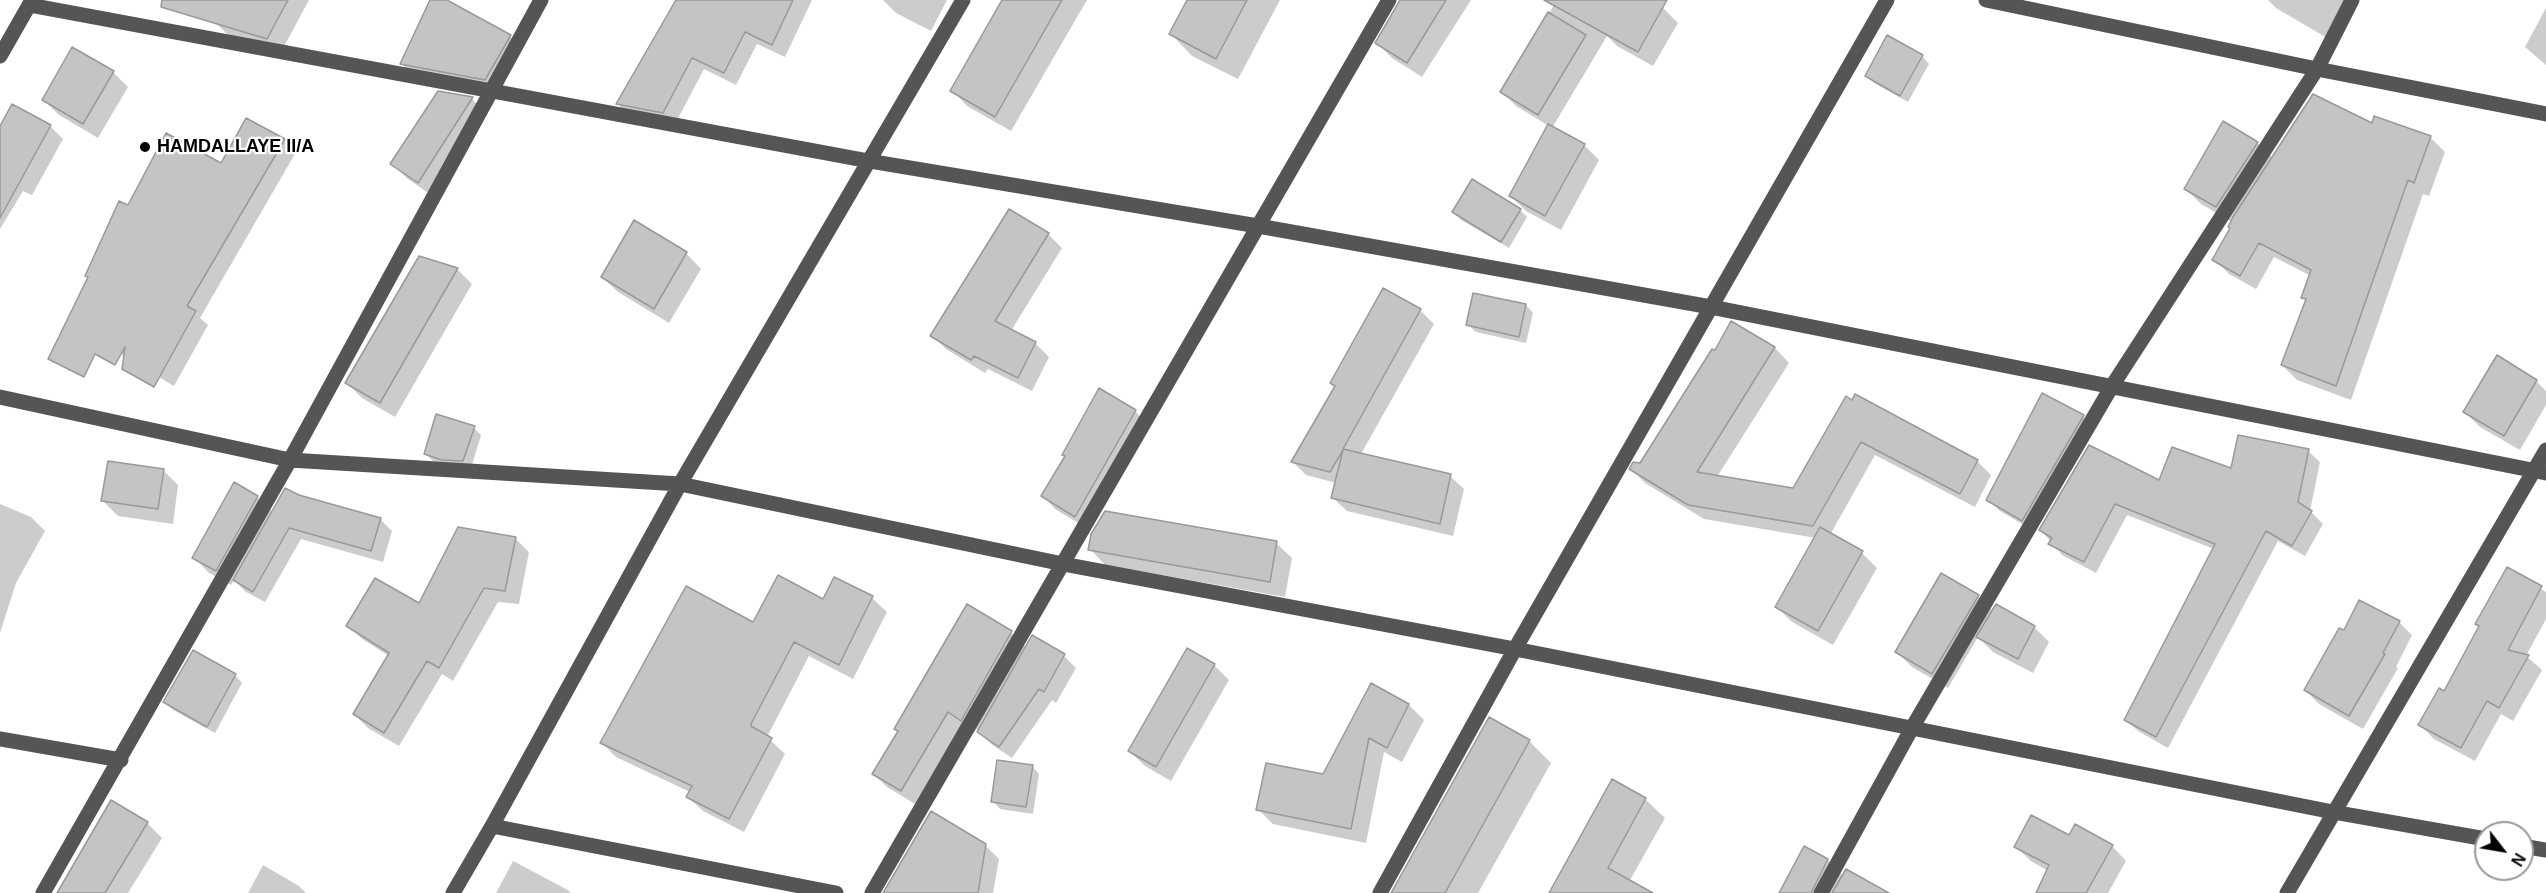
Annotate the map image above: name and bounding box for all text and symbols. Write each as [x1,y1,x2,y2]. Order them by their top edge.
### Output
place label: HAMDALLAYE II/A [157,136,314,158]
marker: HAMDALLAYE II/A [138,140,152,154]
north arrow [2474,821,2534,881]
text: N [2508,850,2528,869]

